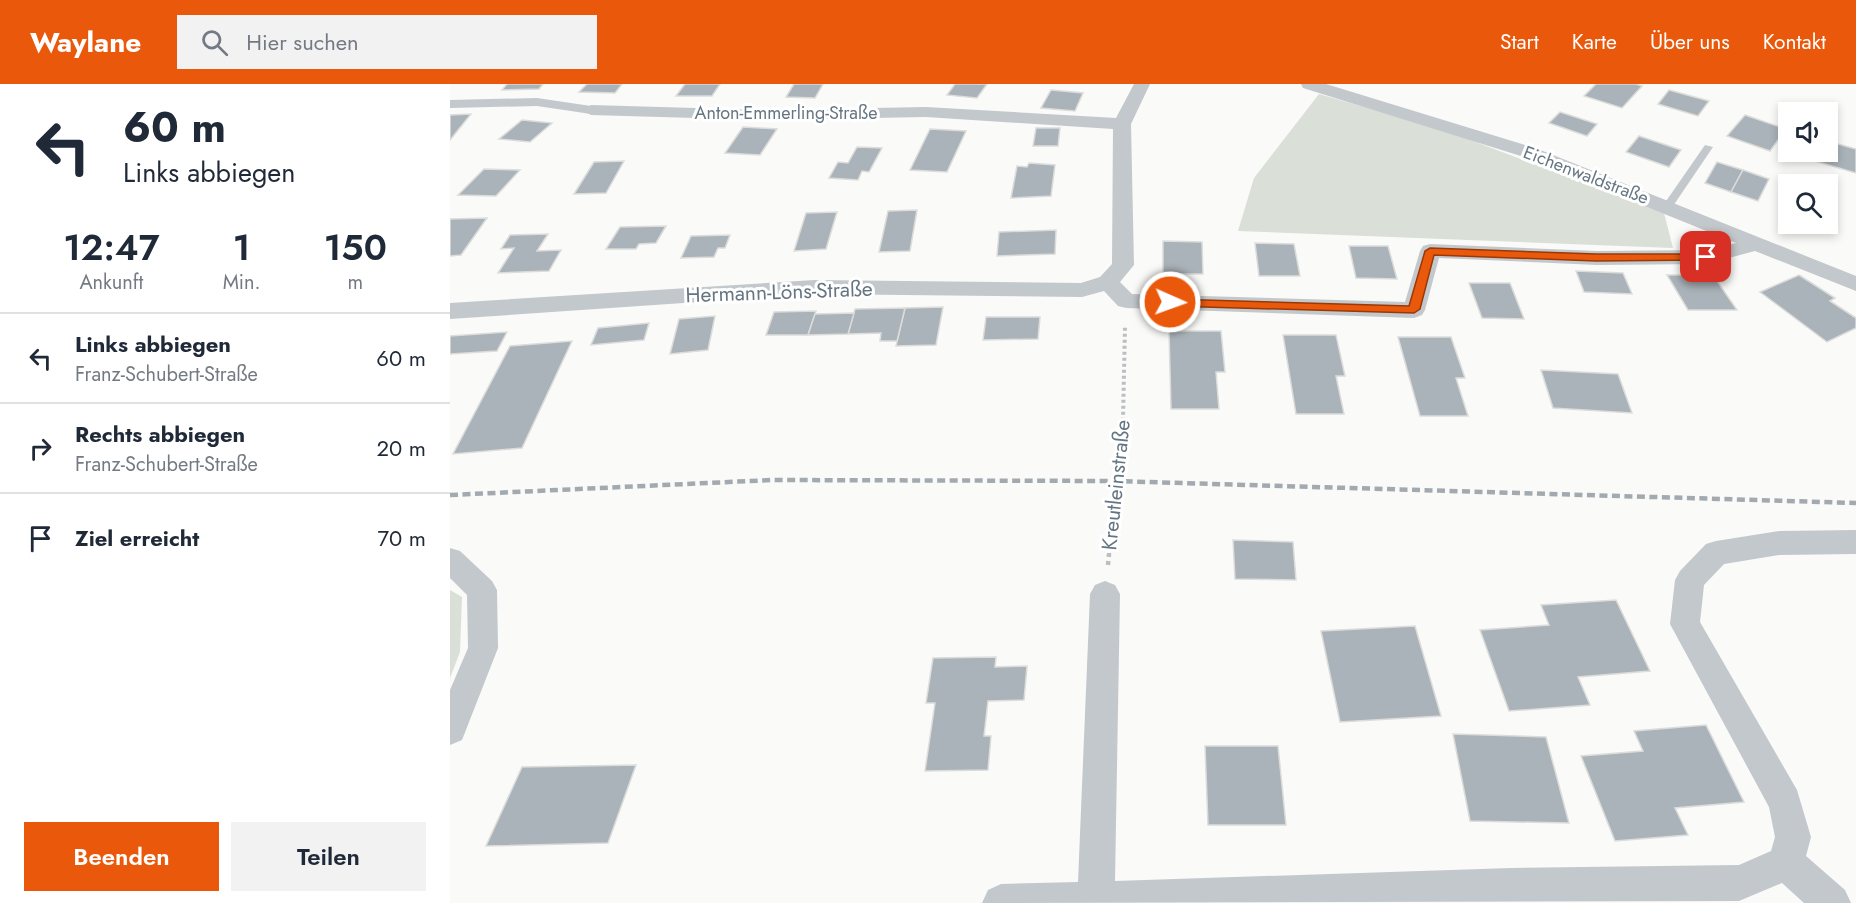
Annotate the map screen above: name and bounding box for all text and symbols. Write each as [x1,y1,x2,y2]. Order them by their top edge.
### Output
search box [177,15,597,69]
text: Waylane [30,22,141,63]
icon: search [198,26,231,59]
text: Hier suchen [246,26,359,58]
text: Start [1500,27,1539,57]
text: Karte [1572,27,1617,57]
text: Über uns [1650,27,1730,57]
text: Kontakt [1763,27,1826,57]
text: 60 m [123,97,226,158]
street label: Anton-Emmerling-Straße [695,100,877,126]
map controls [1778,102,1838,234]
button: sound [1778,102,1838,162]
icon: left [24,108,102,186]
street label: Eichenwaldstraße [1520,139,1652,211]
text: Links abbiegen [123,153,295,192]
button: search [1778,174,1838,234]
text: 12:47 [63,221,159,273]
text: 1 [233,221,250,273]
text: 150 [324,221,387,273]
pin [1680,231,1731,282]
icon: arrive [1689,240,1722,273]
text: Ankunft [79,268,143,297]
text: Min. [223,268,261,297]
text: m [347,268,363,297]
position arrow [1138,270,1202,334]
street label: Hermann-Löns-Straße [685,274,873,310]
text: Links abbiegen [75,328,231,360]
icon: left [24,342,57,375]
text: 60 m [376,342,426,374]
text: Franz-Schubert-Straße [75,360,258,389]
text: Rechts abbiegen [75,418,245,450]
street label: Kreutleinstraße [1094,418,1138,552]
icon: right [24,432,57,465]
text: 20 m [377,432,426,464]
text: Franz-Schubert-Straße [75,450,258,479]
icon: arrive [24,522,57,555]
text: Ziel erreicht [75,522,199,554]
text: 70 m [377,522,426,554]
button: Beenden [24,822,219,891]
button: Teilen [231,822,426,891]

